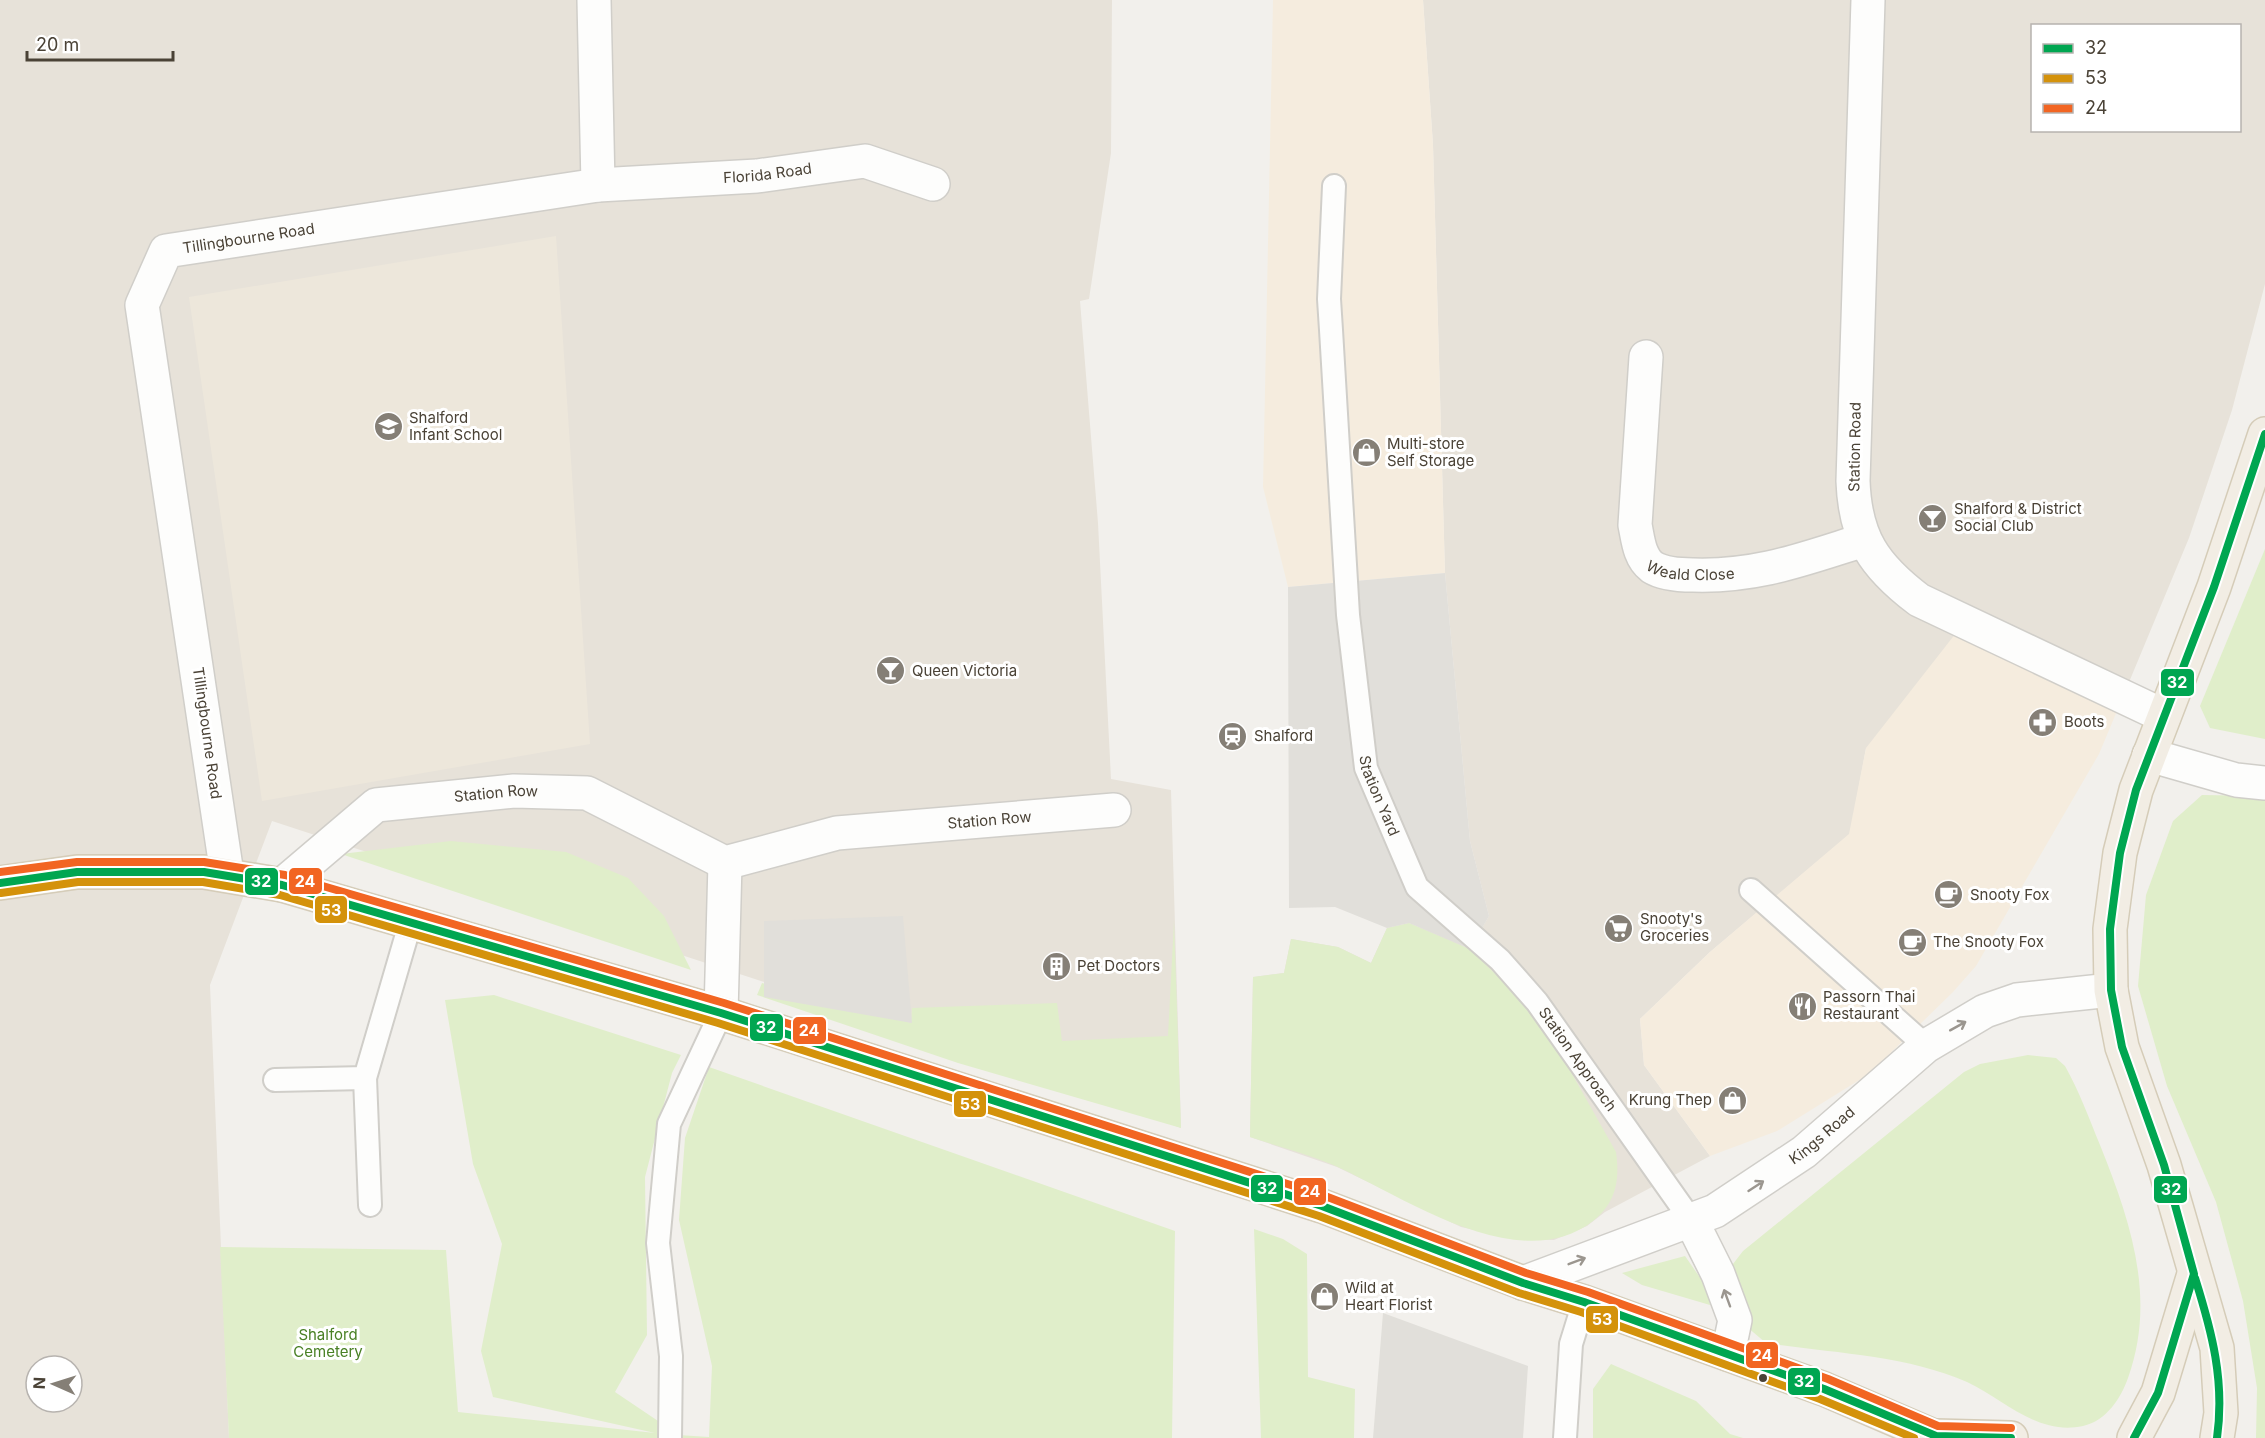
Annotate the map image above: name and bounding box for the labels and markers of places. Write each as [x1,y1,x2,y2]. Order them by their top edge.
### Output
place label: Shalford Infant School [409,408,502,444]
school or university icon: Shalford Infant School [372,411,404,443]
place label: Multi-store Self Storage [1387,434,1474,470]
shop icon: Multi-store Self Storage [1350,437,1382,469]
place label: Shalford & District Social Club [1954,499,2082,535]
bar icon: Shalford & District Social Club [1917,502,1949,534]
bar icon: Queen Victoria [875,655,907,687]
place label: Queen Victoria [912,661,1017,680]
pharmacy icon: Boots [2027,706,2059,738]
place label: Boots [2064,712,2105,731]
station icon: Shalford [1217,720,1249,752]
place label: Shalford [1254,726,1313,745]
cafe icon: Snooty Fox [1933,879,1965,911]
place label: Snooty Fox [1970,885,2049,904]
place label: Snooty's Groceries [1640,909,1709,945]
supermarket icon: Snooty's Groceries [1603,912,1635,944]
cafe icon: The Snooty Fox [1896,926,1928,958]
place label: The Snooty Fox [1933,932,2044,951]
building icon: Pet Doctors [1040,950,1072,982]
place label: Pet Doctors [1077,956,1160,975]
place label: Passorn Thai Restaurant [1823,987,1915,1023]
restaurant icon: Passorn Thai Restaurant [1786,990,1818,1022]
shop icon: Krung Thep [1717,1084,1749,1116]
place label: Krung Thep [1629,1090,1712,1109]
place label: Wild at Heart Florist [1345,1278,1432,1314]
shop icon: Wild at Heart Florist [1308,1281,1340,1313]
unlabelled marker [1757,1372,1769,1384]

